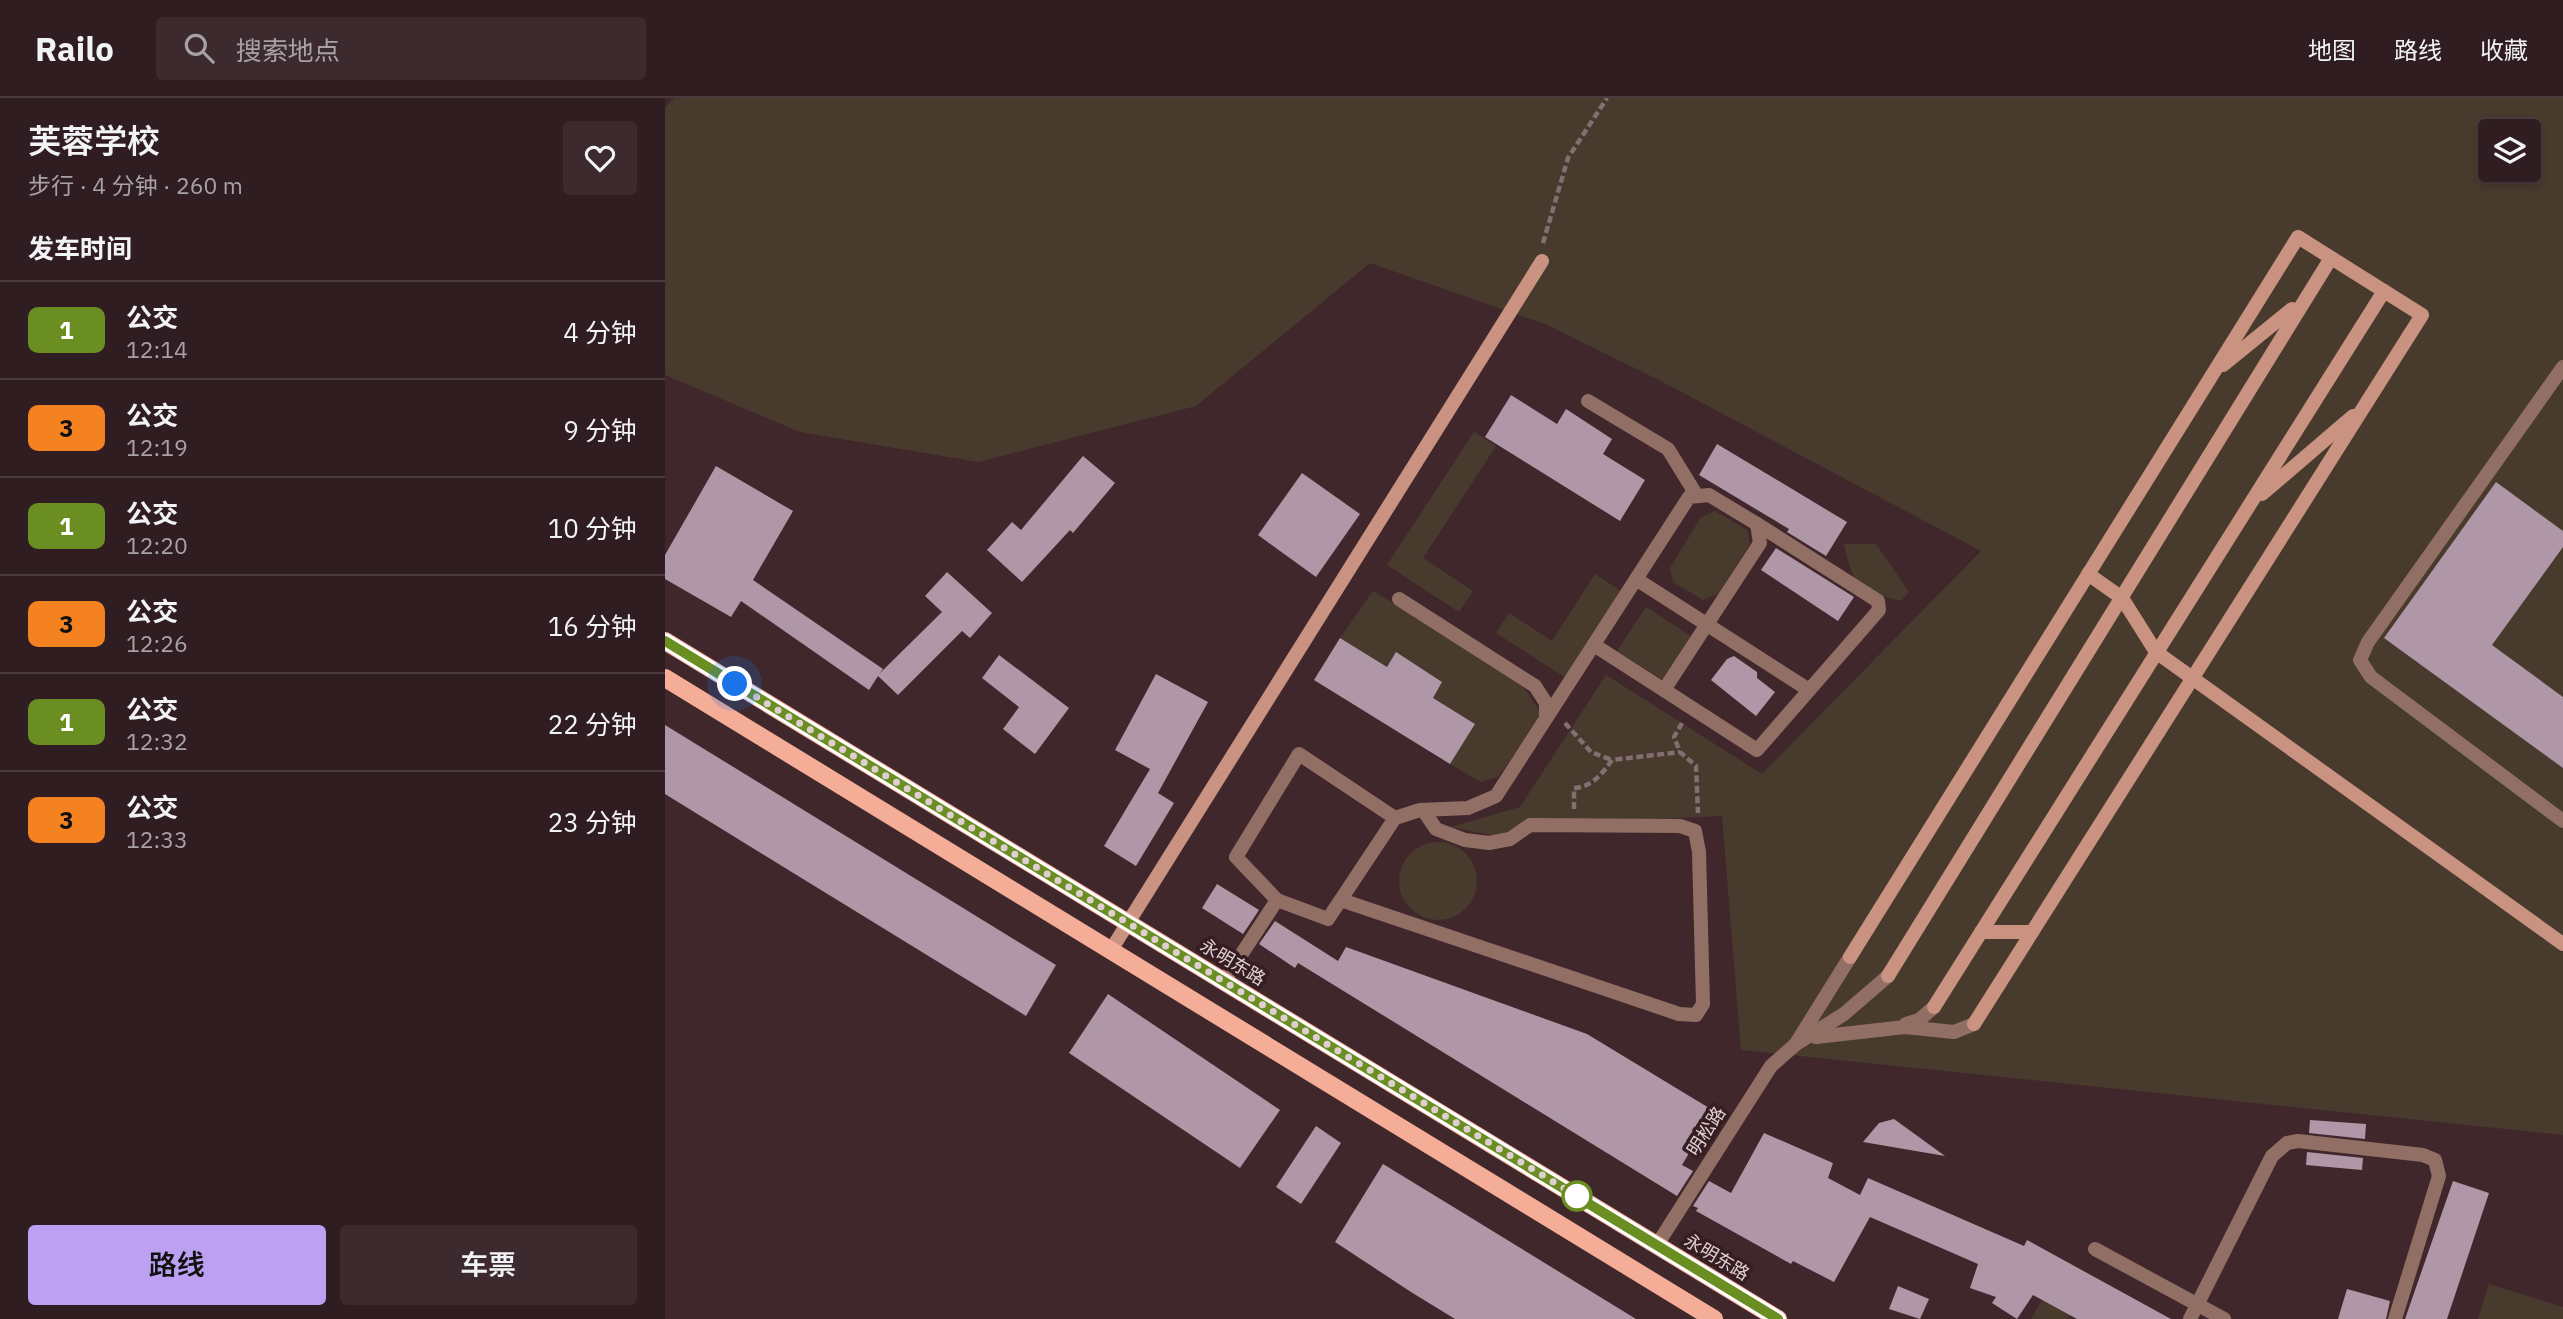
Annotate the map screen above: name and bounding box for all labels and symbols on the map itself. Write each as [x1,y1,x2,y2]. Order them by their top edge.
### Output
your location [717,666,752,701]
street label: 永明东路 [1196,934,1270,990]
street label: 明松路 [1682,1102,1730,1160]
unlabelled marker [1562,1181,1592,1211]
street label: 永明东路 [1680,1229,1754,1285]

